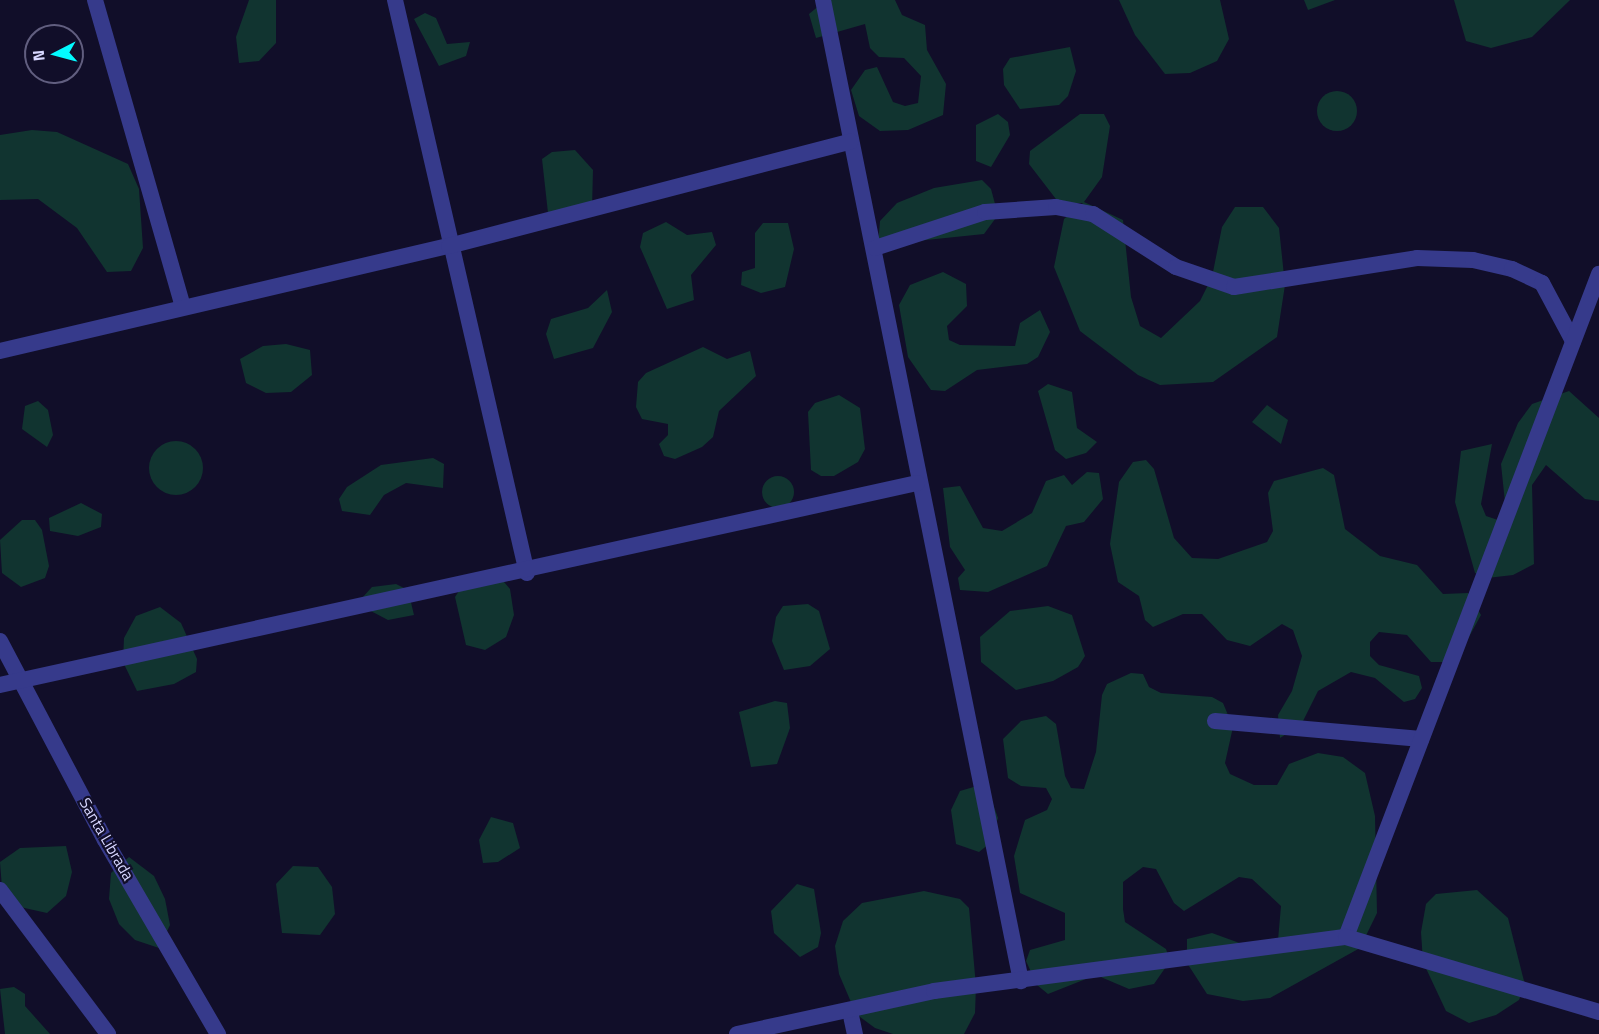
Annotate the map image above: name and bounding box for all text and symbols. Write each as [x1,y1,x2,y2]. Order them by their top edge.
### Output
north arrow [24,24,84,84]
text: N [26,49,51,62]
street label: Santa Librada [76,794,138,884]

